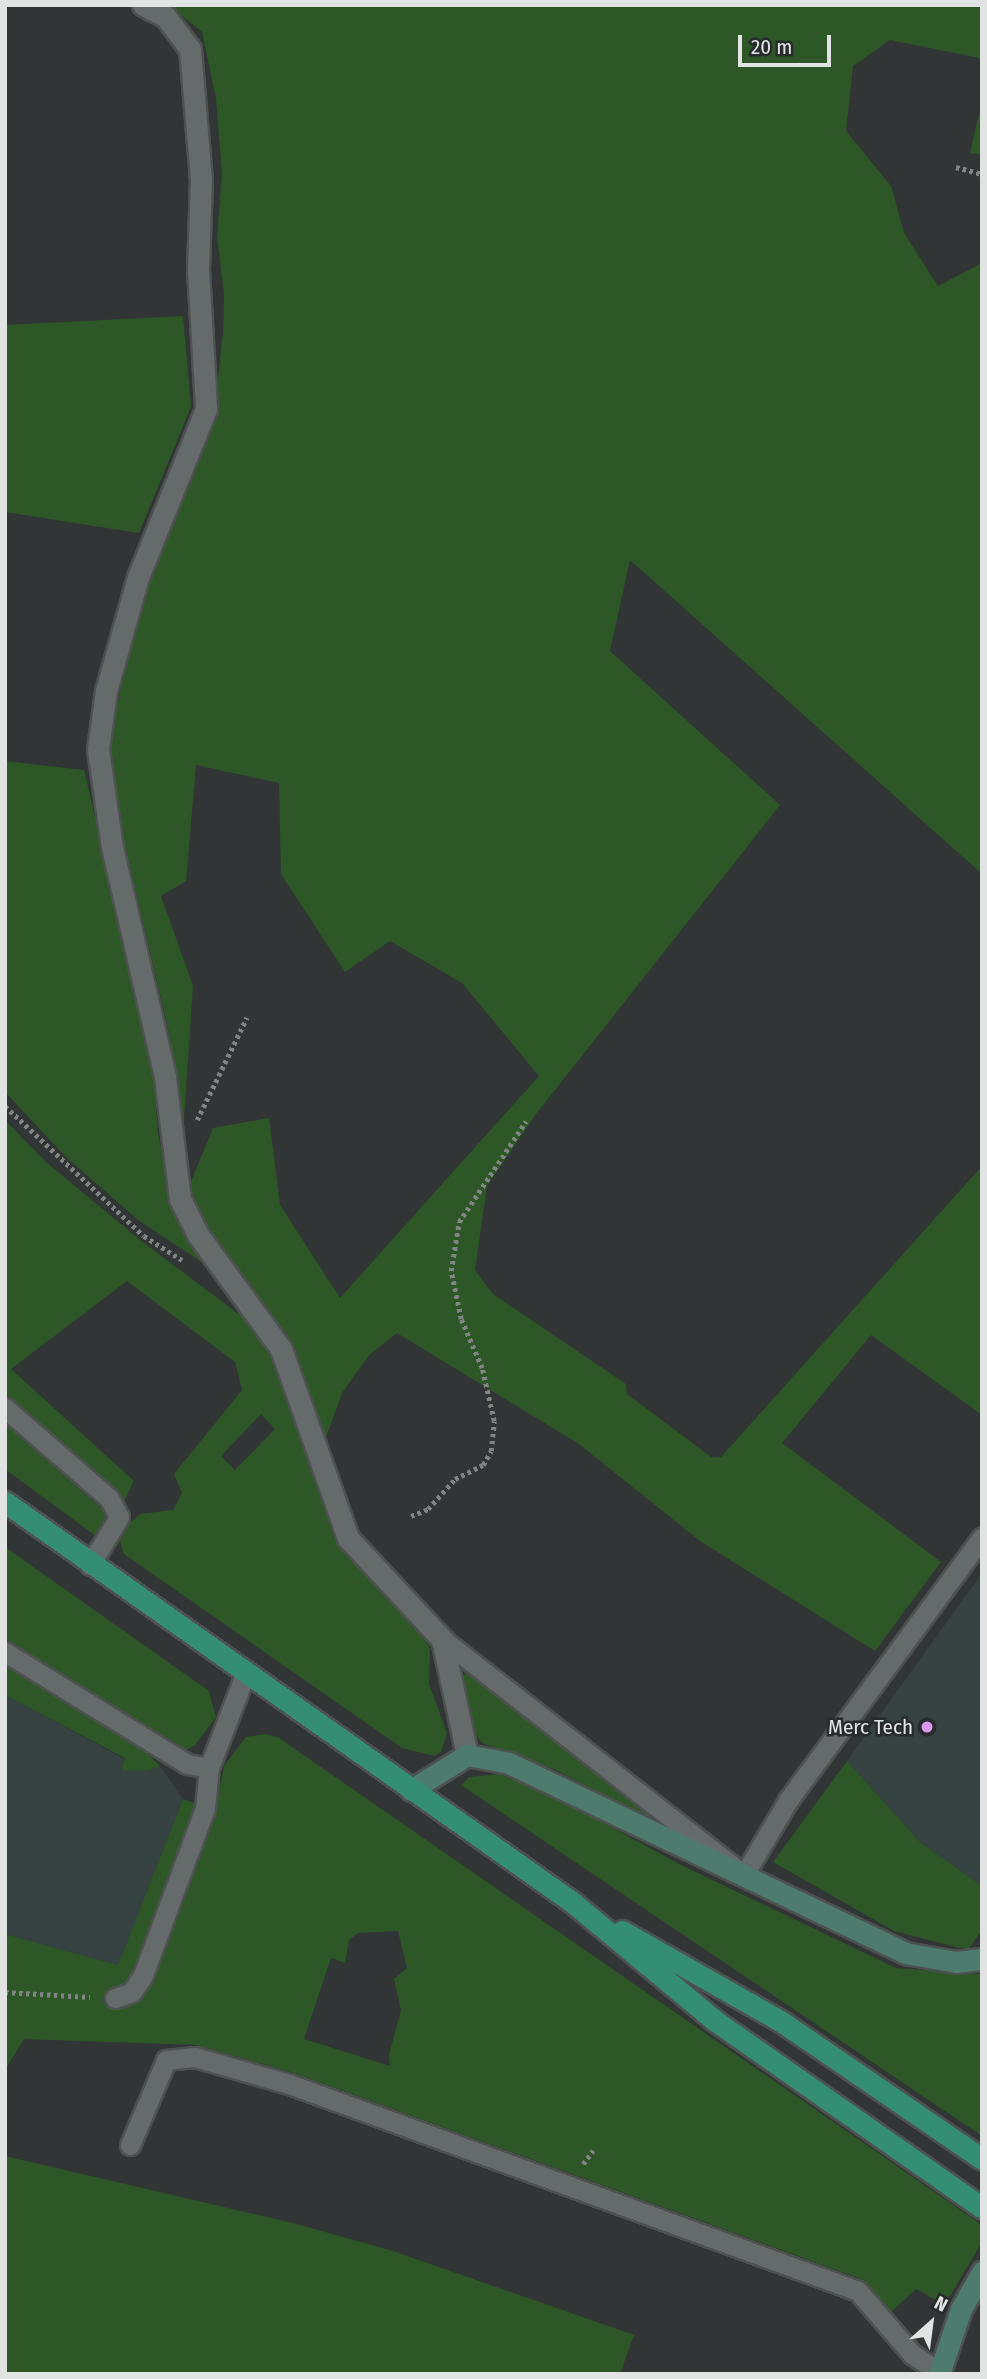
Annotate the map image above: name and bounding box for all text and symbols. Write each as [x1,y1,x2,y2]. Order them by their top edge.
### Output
scale bar [742,21,835,65]
text: 20 m [751,34,792,60]
place label: Merc Tech [828,1714,913,1740]
marker: Merc Tech [919,1719,935,1735]
north arrow [896,2288,966,2358]
text: N [931,2291,952,2317]

